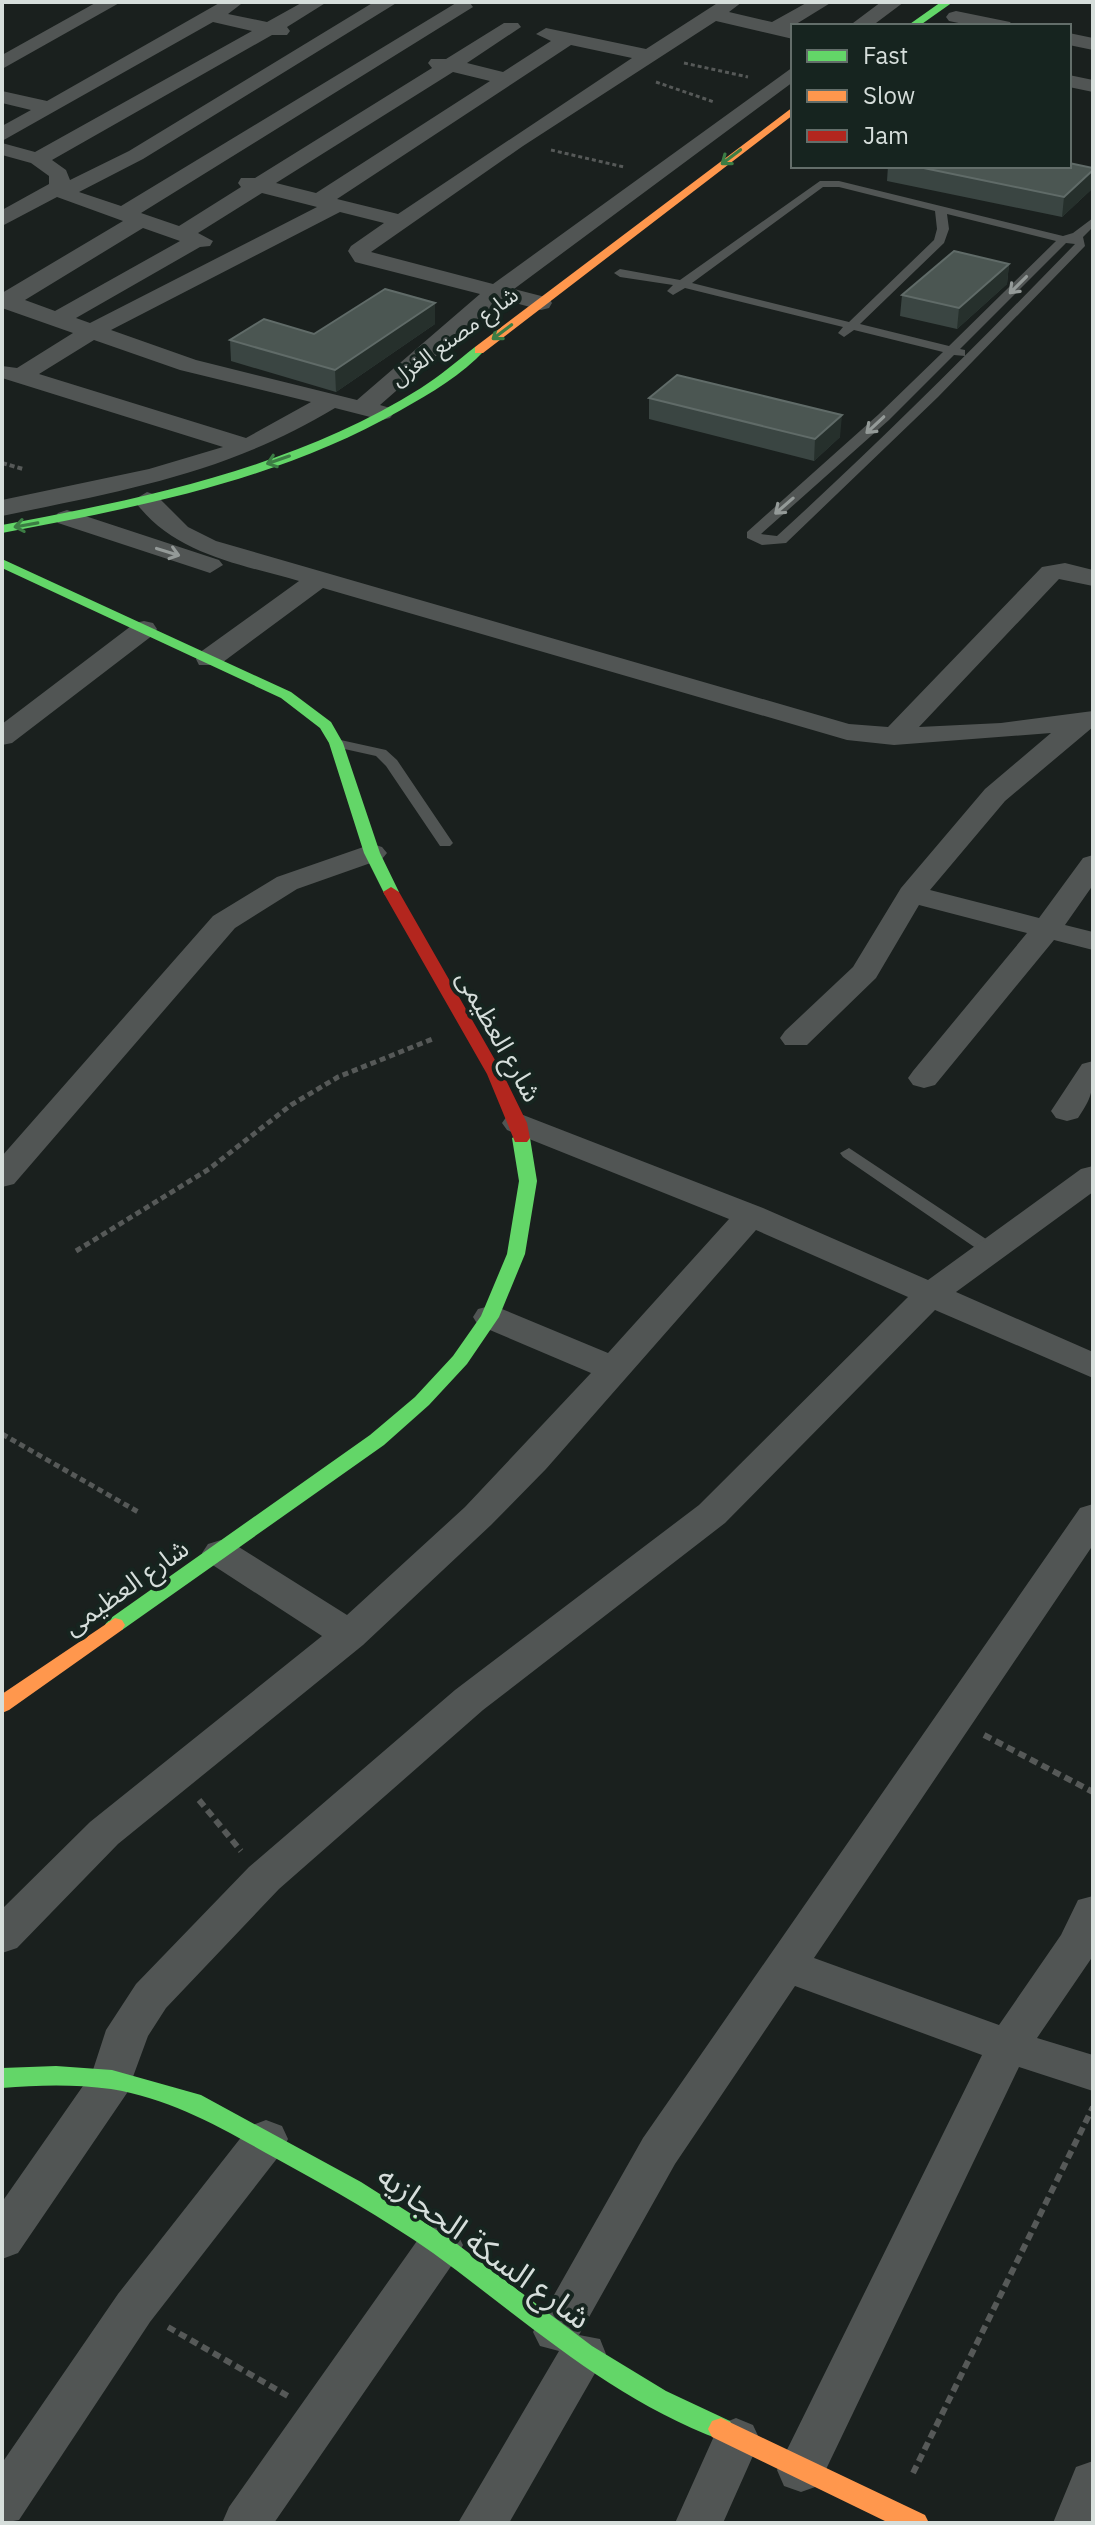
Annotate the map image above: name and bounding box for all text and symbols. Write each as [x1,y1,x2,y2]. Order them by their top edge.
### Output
legend [791,24,1071,168]
text: Fast [863,39,908,71]
text: Slow [863,79,915,111]
text: Jam [863,119,909,151]
one-way arrow [721,148,742,166]
one-way arrow [1009,275,1028,294]
street label: شارع مصنع الغزل [384,279,525,394]
one-way arrow [492,324,513,341]
one-way arrow [866,415,886,433]
one-way arrow [266,454,291,469]
one-way arrow [774,497,795,515]
one-way arrow [14,519,40,534]
one-way arrow [154,545,180,560]
street label: شارع العظيمى [447,964,550,1109]
street label: شارع العظيمى [56,1530,197,1644]
street label: شارع السكة الحجازيه [367,2154,600,2341]

